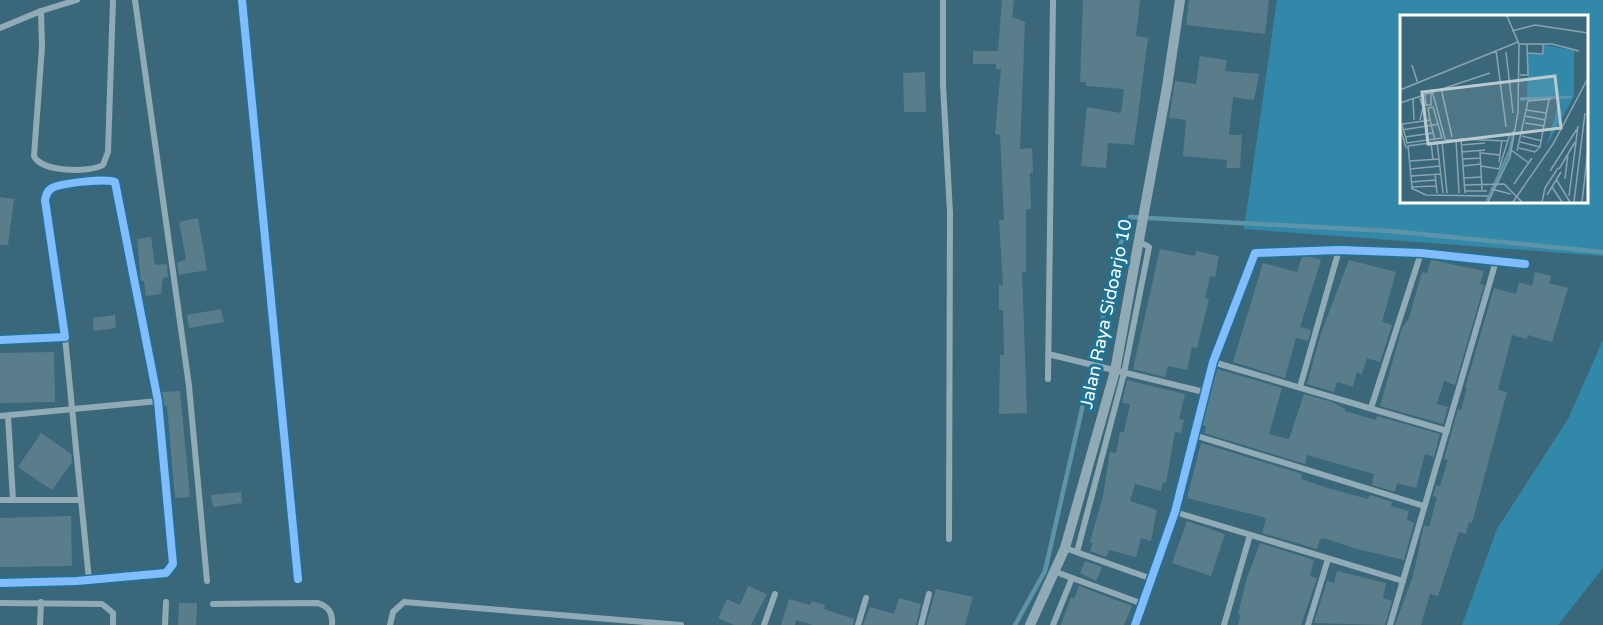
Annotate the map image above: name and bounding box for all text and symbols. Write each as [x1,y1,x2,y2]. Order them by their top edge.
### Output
inset map [1400,15,1588,202]
street label: Jalan Raya Sidoarjo 10 [1075,217,1137,411]

